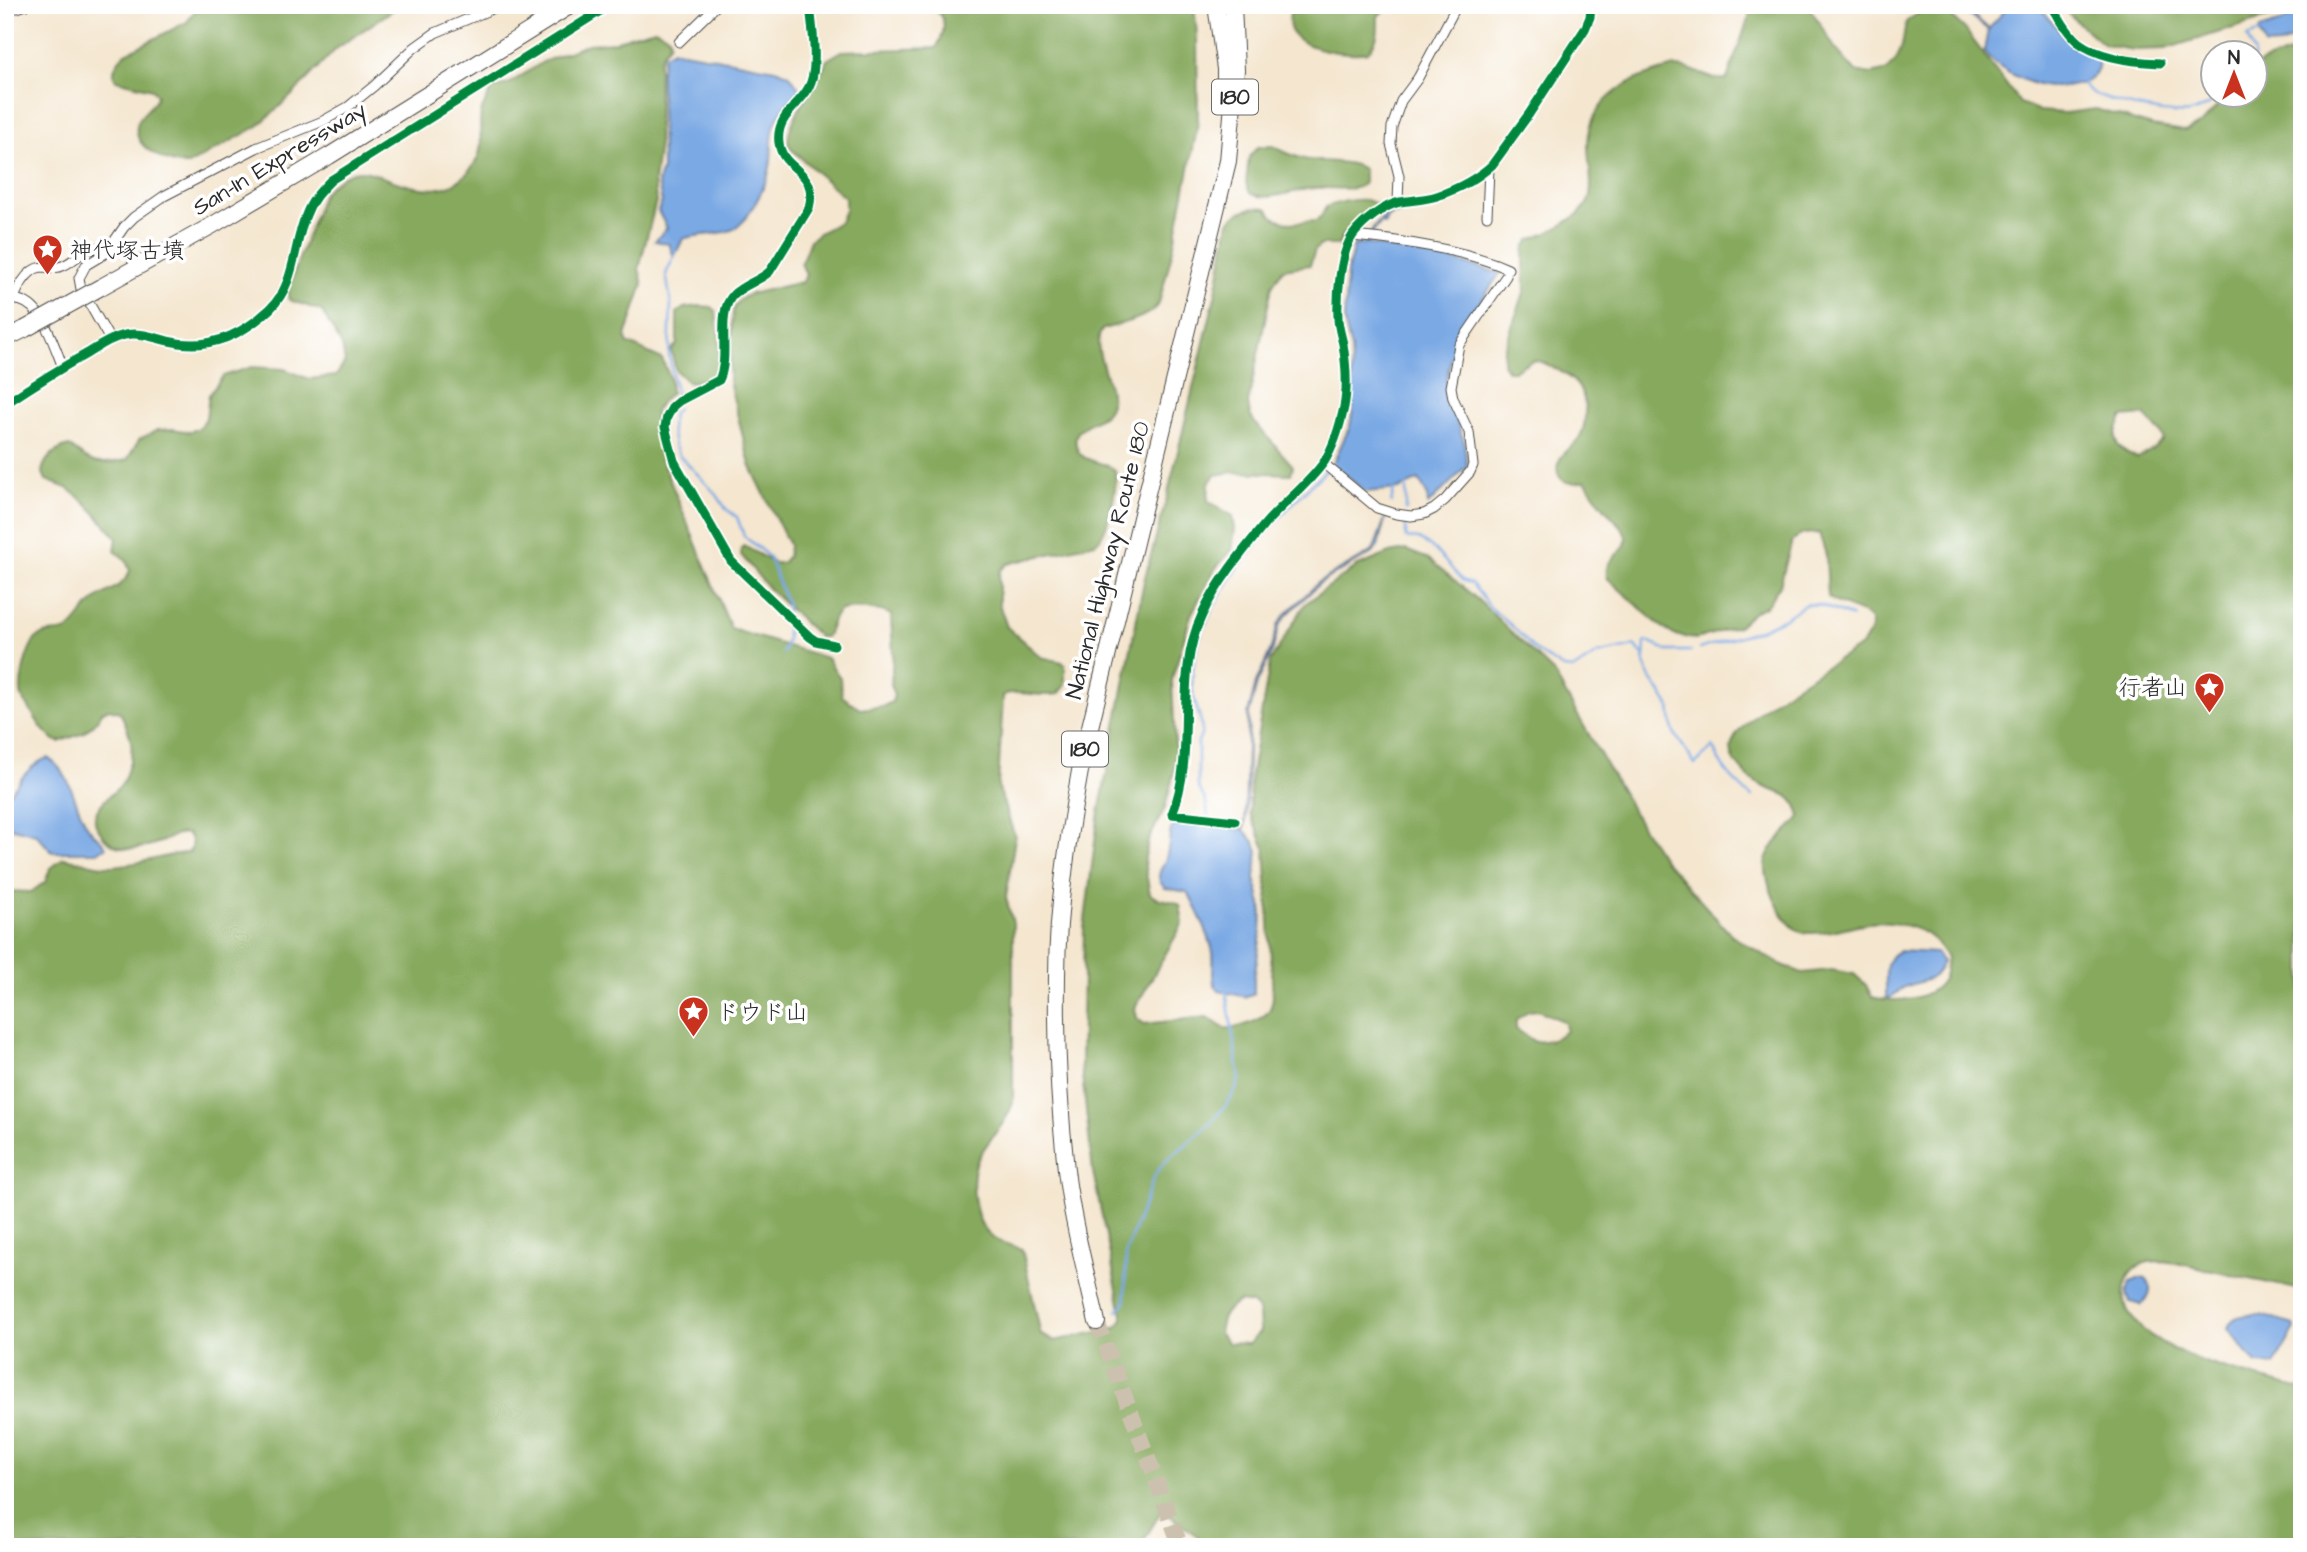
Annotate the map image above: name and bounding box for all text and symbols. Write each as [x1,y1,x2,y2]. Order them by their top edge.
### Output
north arrow [2198,38,2268,108]
text: N [2228,45,2240,72]
road number: 180 [1212,80,1258,114]
street label: San-In Expressway [187,94,373,224]
place icon: 神代塚古墳 [30,233,64,277]
place label: 神代塚古墳 [70,235,185,267]
street label: National Highway Route 180 [1058,418,1159,703]
place icon: 行者山 [2193,670,2227,714]
place label: 行者山 [2118,672,2187,704]
road number: 180 [1062,732,1108,766]
place icon: ドウド山 [676,995,710,1039]
place label: ドウド山 [716,997,808,1029]

